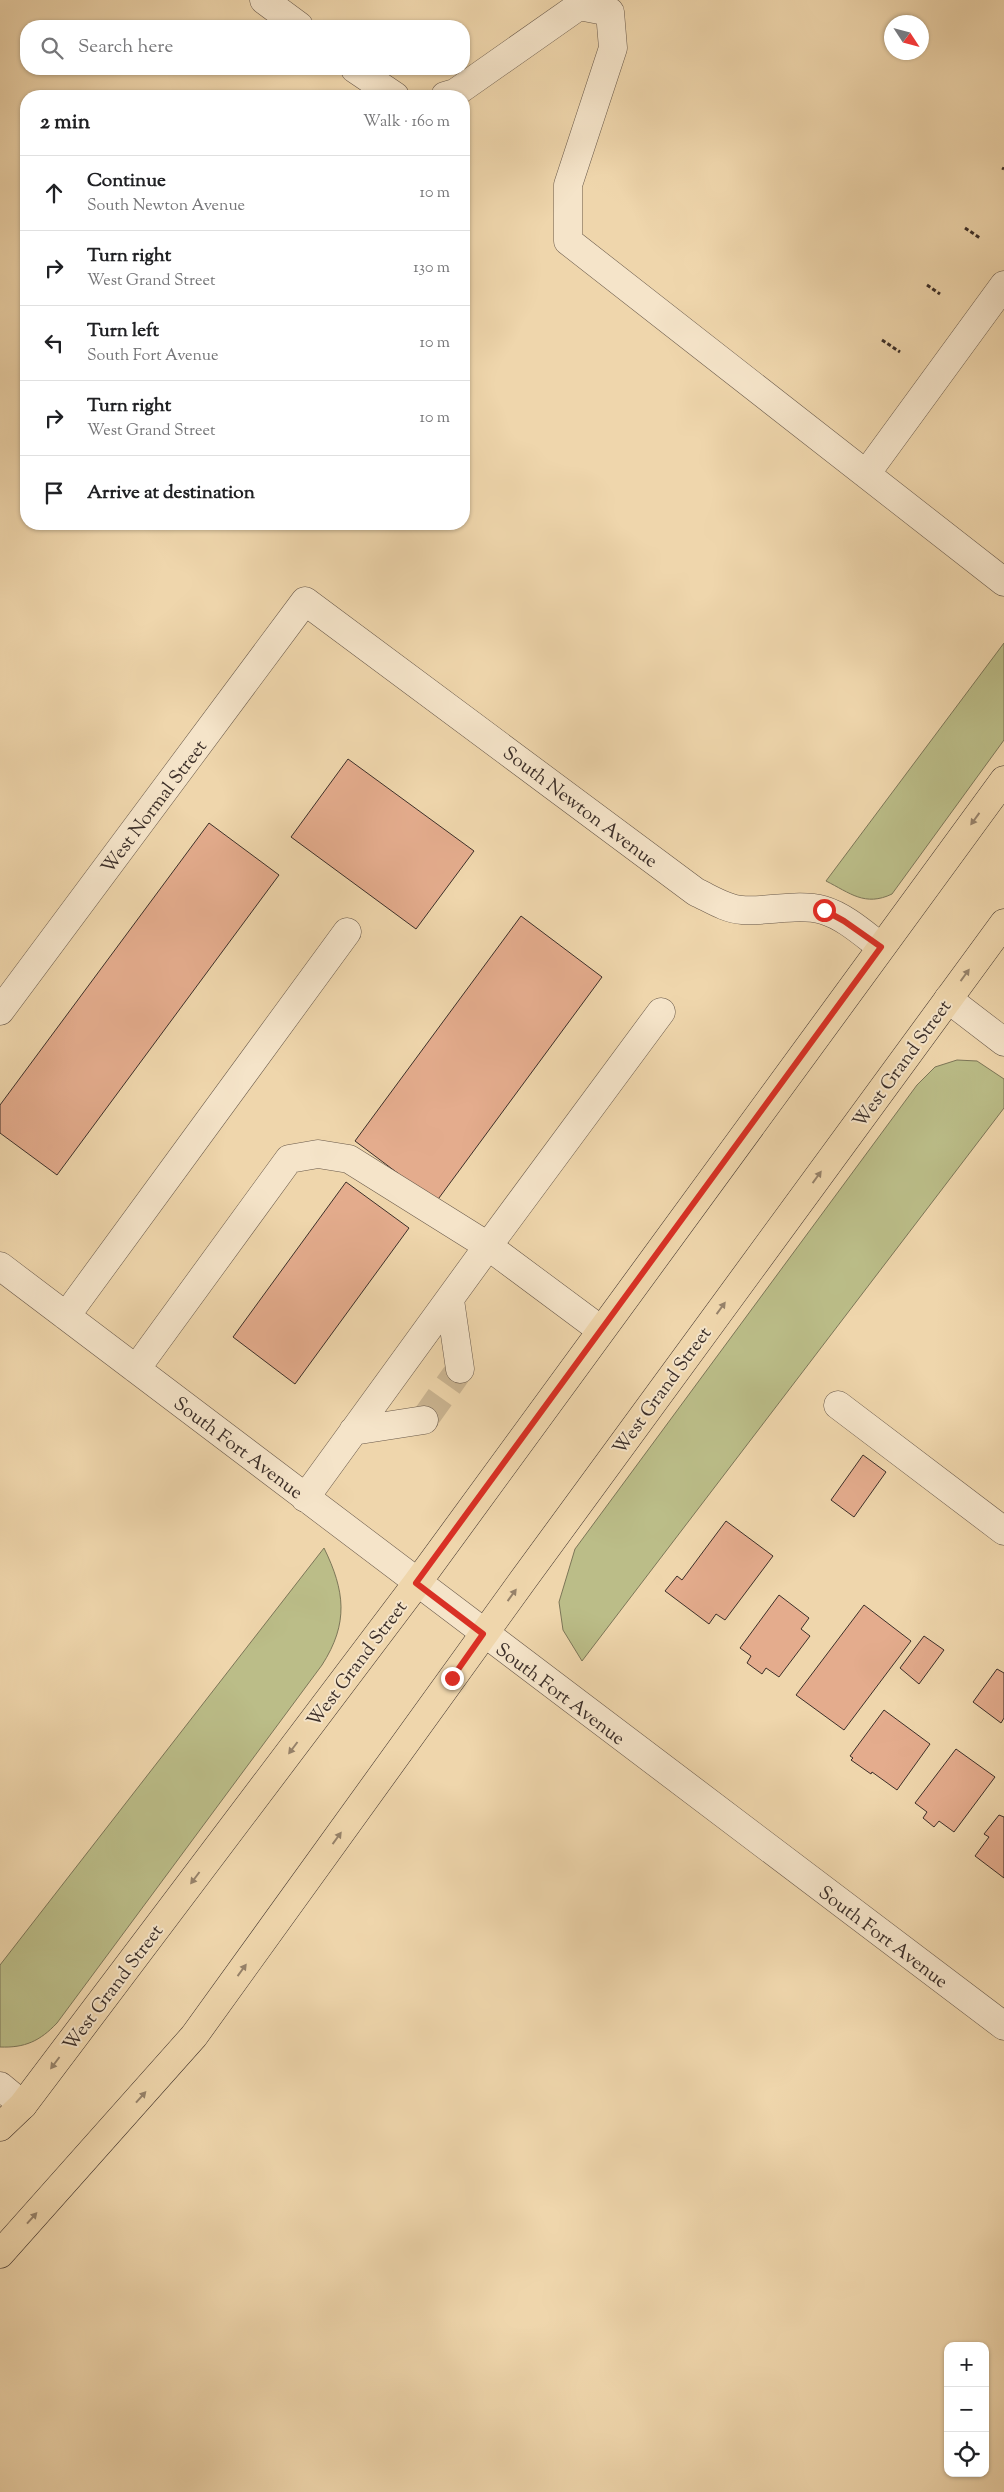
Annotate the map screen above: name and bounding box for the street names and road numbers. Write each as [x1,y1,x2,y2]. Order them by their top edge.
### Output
street label: West Normal Street [96,735,215,880]
street label: South Newton Avenue [496,741,663,875]
street label: West Grand Street [847,994,959,1134]
street label: West Grand Street [607,1321,719,1461]
street label: South Fort Avenue [167,1391,308,1507]
street label: West Grand Street [301,1595,415,1733]
street label: South Fort Avenue [489,1637,630,1753]
street label: South Fort Avenue [812,1880,953,1996]
street label: West Grand Street [57,1919,171,2057]

